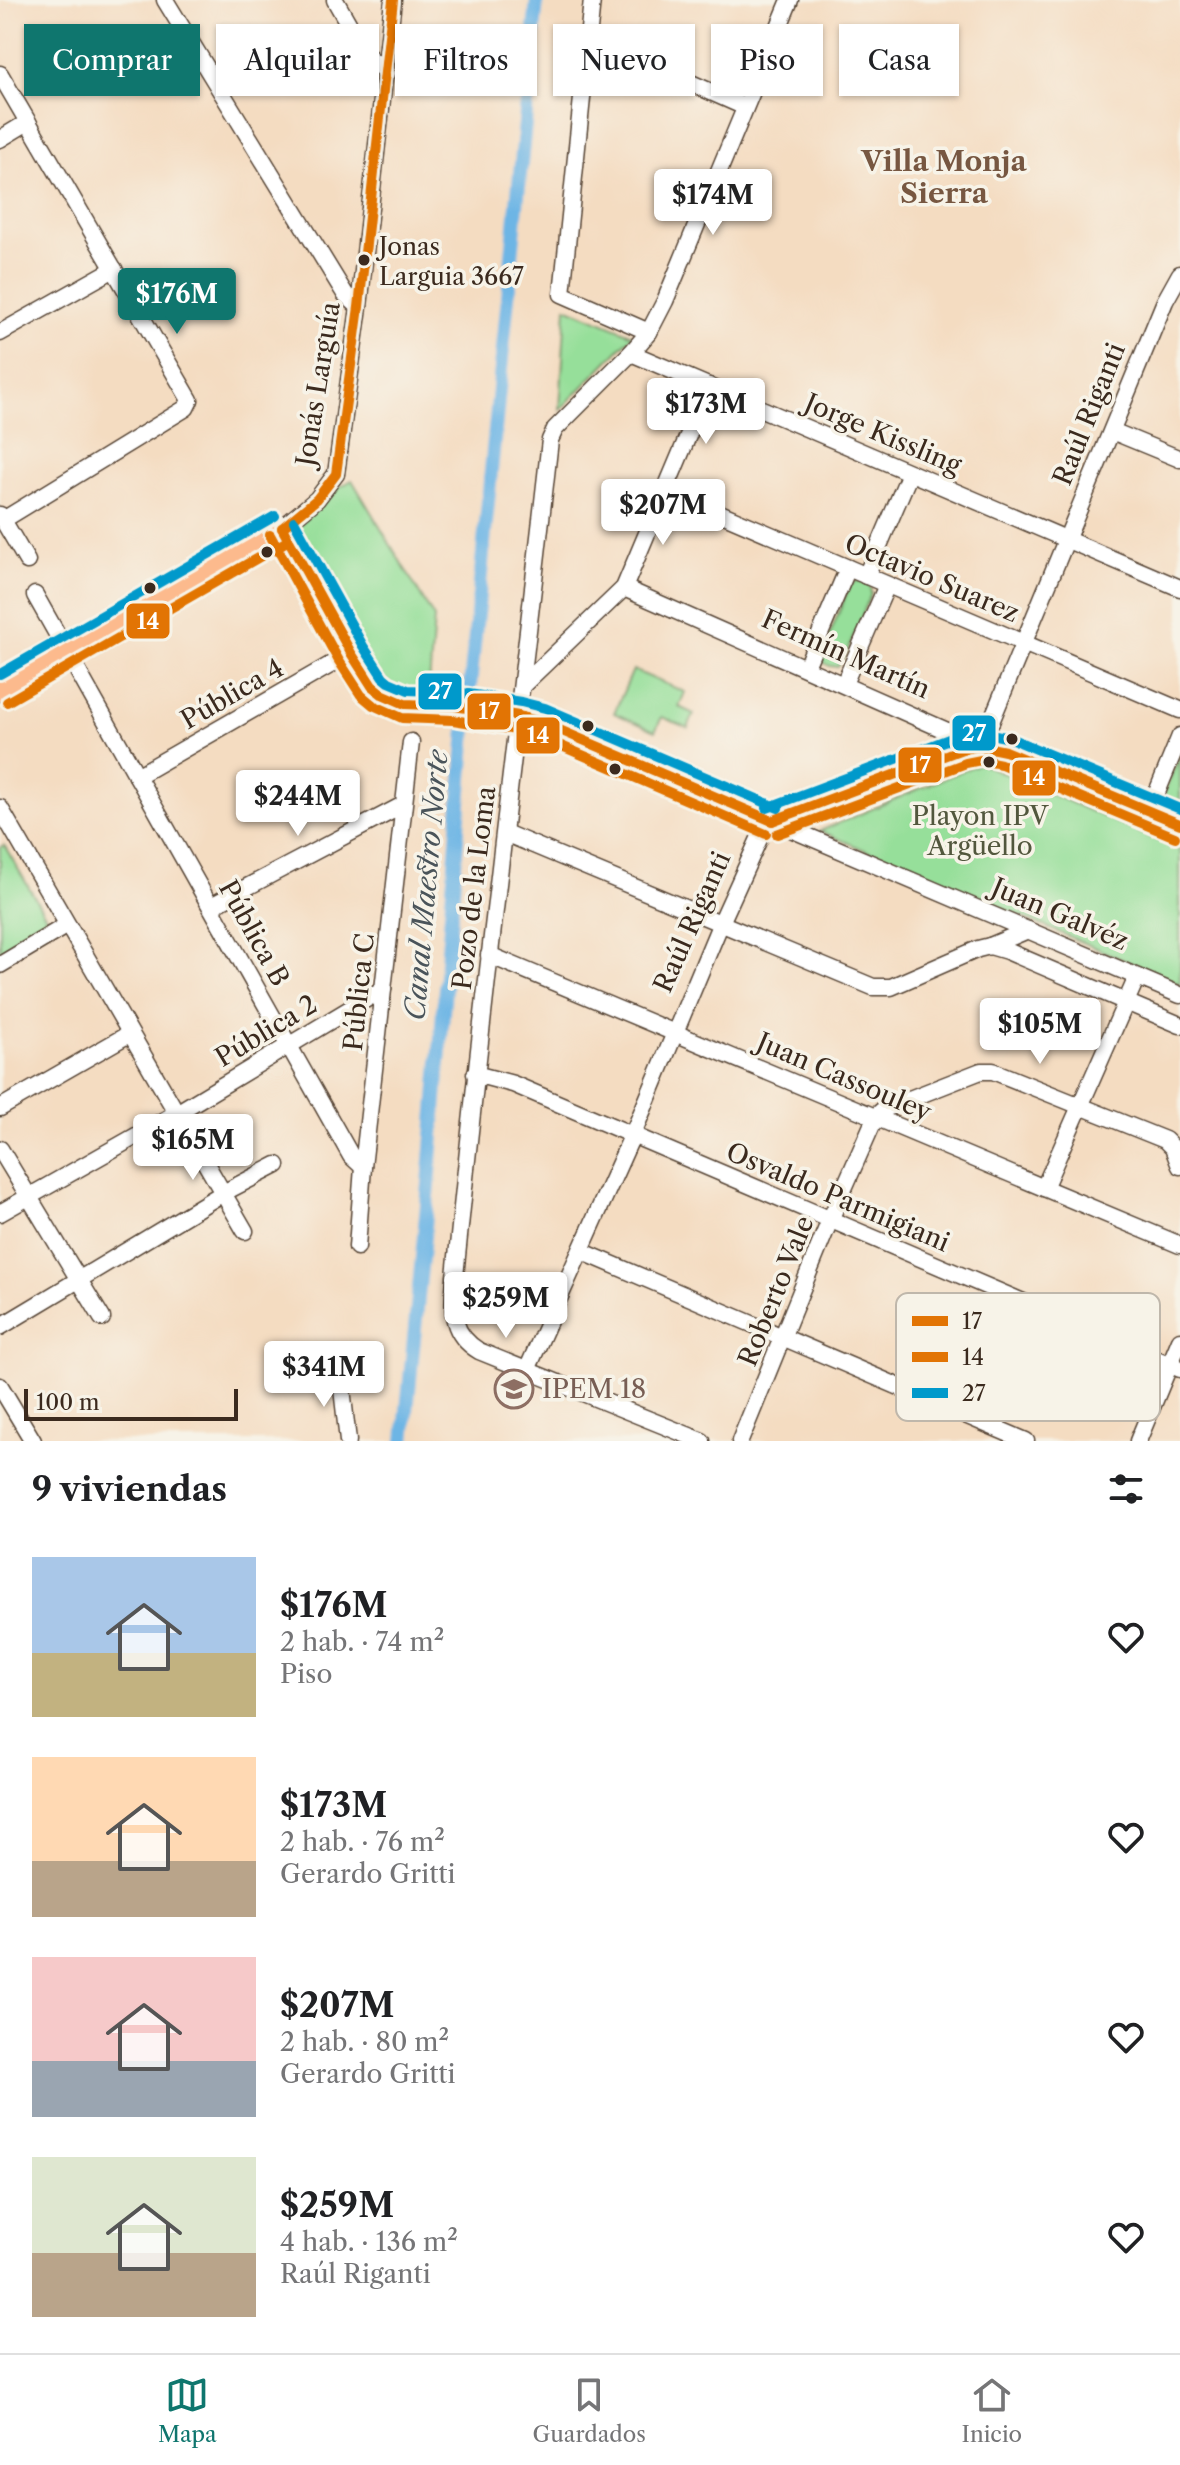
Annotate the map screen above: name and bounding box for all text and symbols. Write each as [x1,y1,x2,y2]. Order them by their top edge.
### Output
chip: Comprar [24,24,200,96]
chip: Alquilar [216,24,379,96]
chip: Filtros [395,24,537,96]
chip: Nuevo [553,24,695,96]
chip: Piso [711,24,823,96]
chip: Casa [839,24,959,96]
district label: Villa Monja Sierra [860,144,1028,210]
pin: $174M [657,169,769,237]
text: $174M [672,179,754,211]
place label: Jonas Larguia 3667 [375,232,524,291]
marker: Jonas Larguia 3667 [356,252,372,268]
pin: $176M [121,268,233,336]
text: $176M [136,278,218,310]
street label: Jonás Larguía [289,299,347,472]
street label: Raúl Riganti [1046,338,1132,490]
pin: $173M [650,378,762,446]
street label: Jorge Kissling [796,385,966,481]
text: $173M [665,388,747,420]
pin: $207M [607,479,719,547]
text: $207M [619,489,707,521]
street label: Octavio Suarez [840,527,1024,629]
unlabelled marker [259,544,275,560]
unlabelled marker [142,580,158,596]
line badge: 14 [125,602,171,640]
street label: Fermín Martín [757,603,935,705]
text: 14 [137,608,159,635]
street label: Pública 4 [175,652,289,736]
line badge: 27 [417,672,463,711]
text: 27 [428,678,453,705]
line badge: 17 [466,692,512,731]
text: 17 [478,698,500,725]
line badge: 27 [951,714,997,752]
line badge: 14 [515,716,561,755]
unlabelled marker [580,718,596,734]
text: 27 [962,720,987,747]
text: 14 [527,722,549,749]
unlabelled marker [1004,731,1020,747]
line badge: 17 [897,746,943,784]
water label: Canal Maestro Norte [397,747,455,1022]
text: 17 [909,752,931,779]
unlabelled marker [981,754,997,770]
line badge: 14 [1011,759,1057,797]
unlabelled marker [607,761,623,777]
text: 14 [1023,764,1045,791]
pin: $244M [242,770,354,838]
text: $244M [254,780,342,812]
street label: Pozo de la Loma [446,784,502,992]
park label: Playon IPV Argüello [912,800,1049,862]
street label: Raúl Riganti [647,847,737,997]
street label: Juan Galvéz [983,869,1133,957]
street label: Pública B [212,874,296,992]
street label: Pública C [337,932,381,1052]
street label: Pública 2 [209,988,323,1074]
pin: $105M [984,998,1096,1066]
text: $105M [998,1008,1082,1040]
street label: Juan Cassouley [748,1024,937,1128]
pin: $165M [137,1114,249,1182]
text: $165M [151,1124,235,1156]
street label: Osvaldo Parmigiani [722,1136,954,1259]
street label: Roberto Vale [731,1211,821,1371]
pin: $259M [450,1272,562,1340]
text: $259M [462,1282,550,1314]
legend [896,1293,1160,1421]
text: 17 [962,1308,982,1335]
pin: $341M [268,1341,380,1409]
text: 14 [962,1344,984,1371]
text: $341M [282,1351,366,1383]
school or university icon: IPEM 18 [493,1368,535,1410]
place label: IPEM 18 [542,1373,646,1405]
text: 27 [962,1380,986,1407]
scale bar [24,1385,238,1421]
text: 100 m [36,1389,99,1416]
icon: filters [1104,1467,1148,1511]
text: 9 viviendas [32,1468,227,1510]
text: $176M [280,1584,388,1626]
icon: home [96,1589,192,1685]
icon: heart [1104,1615,1148,1659]
text: 2 hab. · 74 m² [280,1626,444,1658]
text: Piso [280,1658,332,1690]
text: $173M [280,1784,387,1826]
icon: home [96,1789,192,1885]
icon: heart [1104,1815,1148,1859]
text: 2 hab. · 76 m² [280,1826,445,1858]
text: Gerardo Gritti [280,1858,455,1890]
text: $207M [280,1984,395,2026]
icon: home [96,1989,192,2085]
icon: heart [1104,2015,1148,2059]
text: 2 hab. · 80 m² [280,2026,449,2058]
text: Gerardo Gritti [280,2058,455,2090]
text: $259M [280,2184,394,2226]
icon: home [96,2189,192,2285]
icon: heart [1104,2215,1148,2259]
text: 4 hab. · 136 m² [280,2226,458,2258]
text: Raúl Riganti [280,2258,431,2290]
tab: Mapa [158,2373,217,2448]
tab: Guardados [533,2373,646,2448]
tab: Inicio [962,2373,1022,2448]

